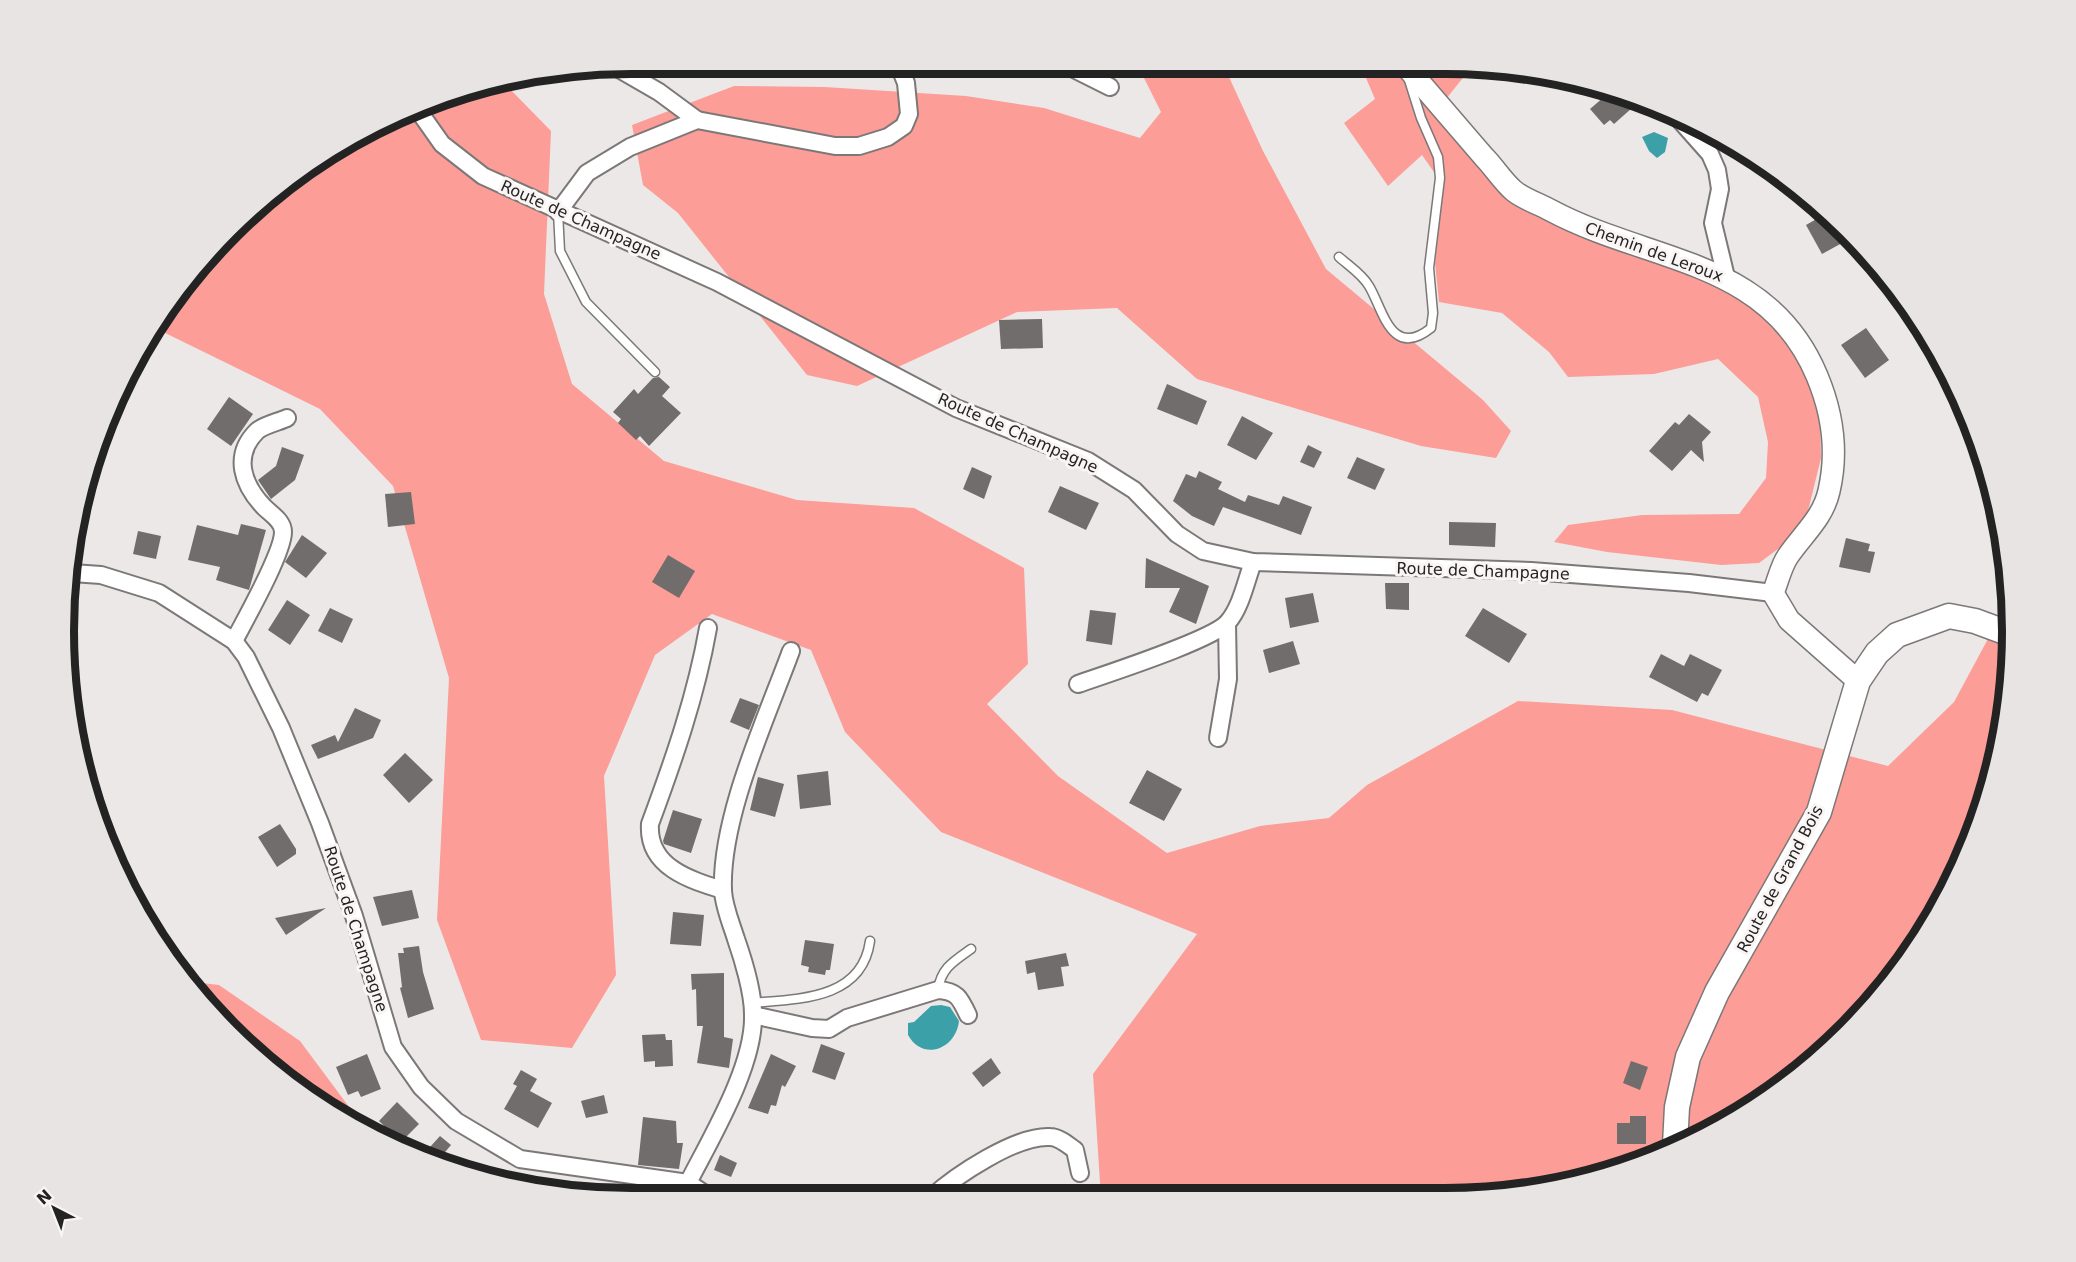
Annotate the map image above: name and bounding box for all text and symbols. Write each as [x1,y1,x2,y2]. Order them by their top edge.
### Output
street label: Route de Champagne [498,176,664,264]
street label: Chemin de Leroux [1582,218,1726,286]
street label: Route de Champagne [935,389,1101,477]
street label: Route de Champagne [1396,558,1570,584]
street label: Route de Grand Bois [1733,802,1827,956]
street label: Route de Champagne [320,844,392,1014]
north arrow [24,1178,84,1238]
text: N [33,1186,56,1209]

